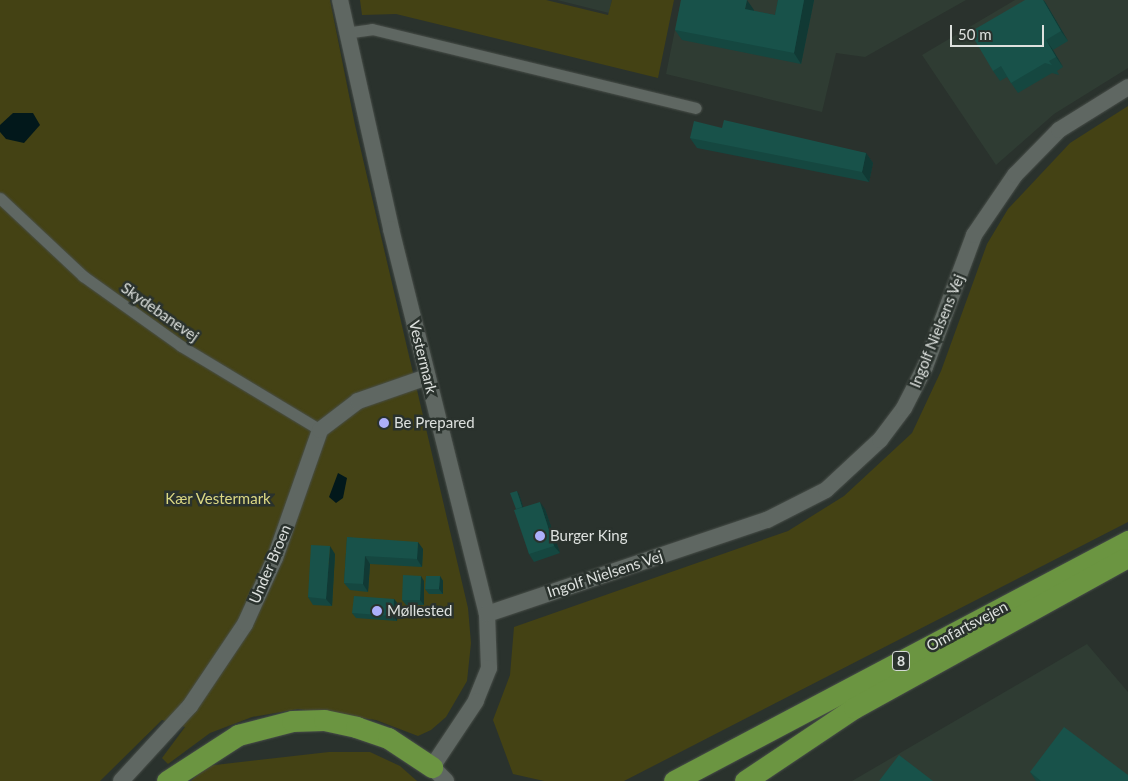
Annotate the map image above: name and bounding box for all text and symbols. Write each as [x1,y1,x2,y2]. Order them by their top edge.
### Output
scale bar [953,15,1047,47]
text: 50 m [958,25,992,43]
street label: Ingolf Nielsens Vej [906,271,968,391]
street label: Skydebanevej [118,279,202,345]
street label: Vestermark [405,318,441,396]
place label: Be Prepared [394,414,475,432]
marker: Be Prepared [378,417,390,429]
park label: Kær Vestermark [165,490,271,508]
street label: Under Broen [245,522,295,606]
place label: Burger King [550,527,628,545]
marker: Burger King [534,530,546,542]
street label: Ingolf Nielsens Vej [545,547,665,601]
street label: Omfartsvejen [923,597,1011,655]
place label: Møllested [387,602,452,620]
marker: Møllested [371,605,383,617]
road number: 8 [891,649,911,672]

